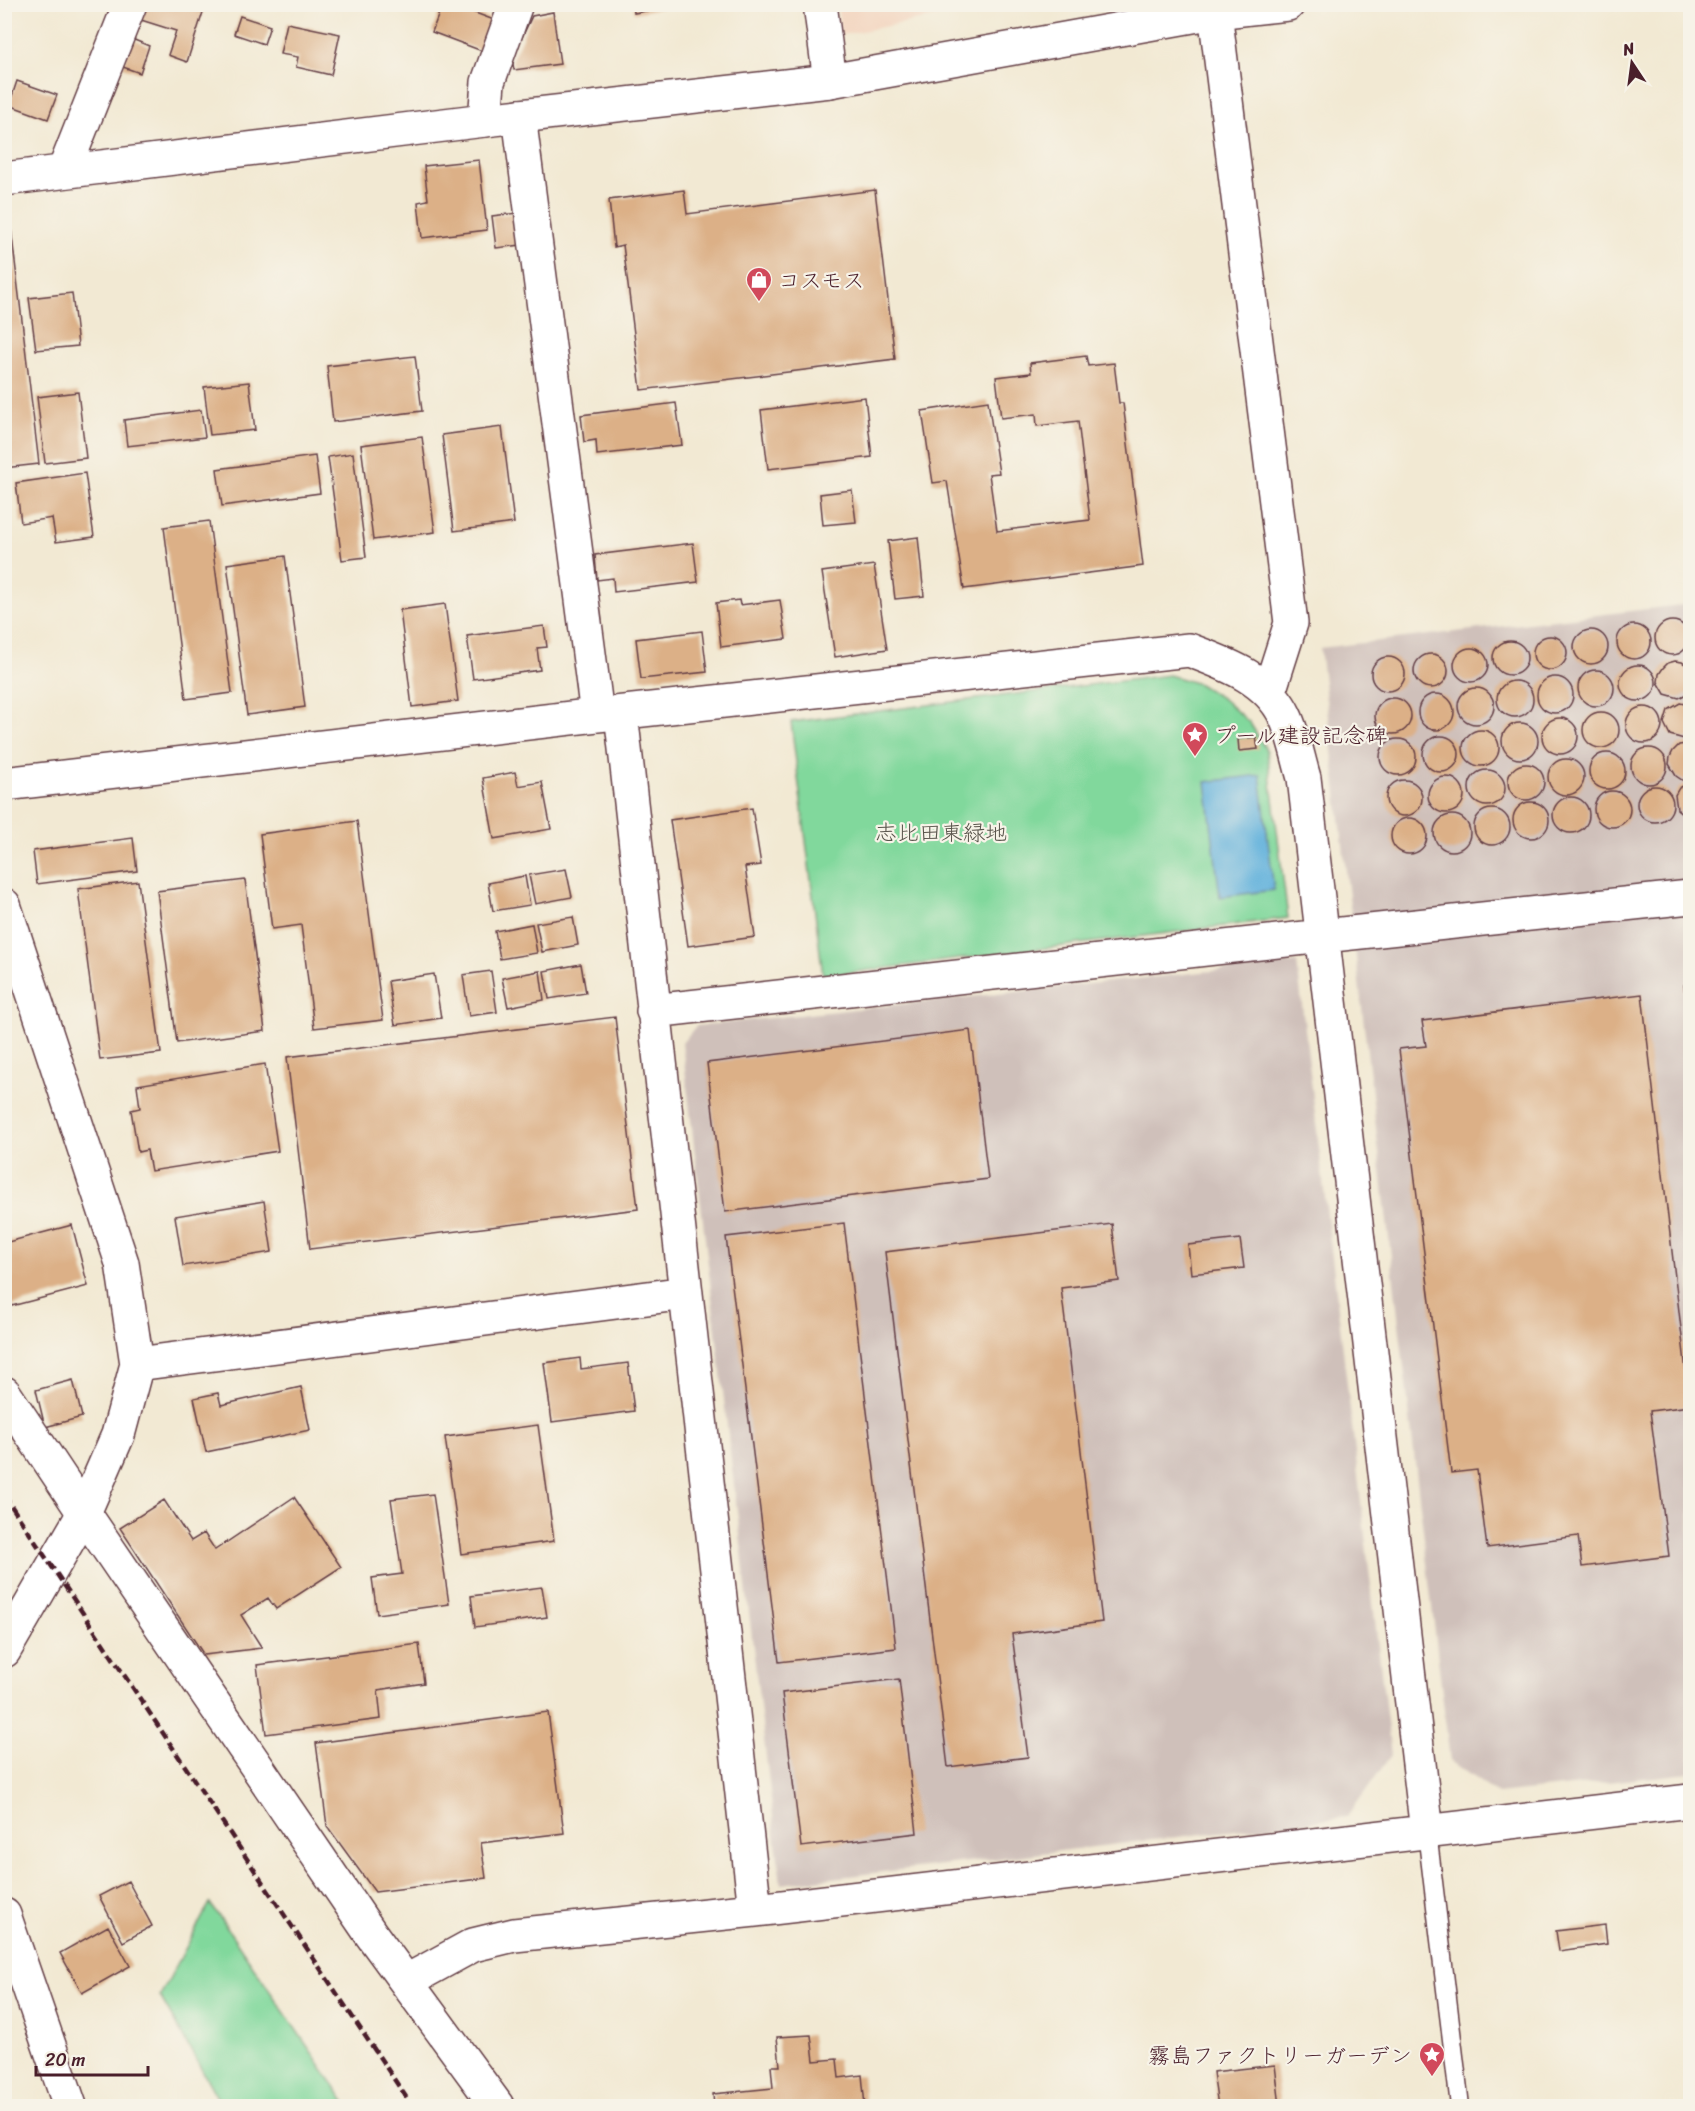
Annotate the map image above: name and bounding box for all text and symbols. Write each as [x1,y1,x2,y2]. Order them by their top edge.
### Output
north arrow [1602,33,1662,93]
text: N [1619,33,1638,64]
place label: コスモス [778,261,865,300]
shop icon: コスモス [744,265,774,303]
place label: プール建設記念碑 [1214,716,1387,755]
place icon: プール建設記念碑 [1180,720,1210,758]
park label: 志比田東緑地 [875,813,1007,852]
place label: 霧島ファクトリーガーデン [1148,2036,1412,2075]
scale bar [36,2039,148,2077]
place icon: 霧島ファクトリーガーデン [1417,2040,1447,2078]
text: 20 m [45,2044,85,2076]

